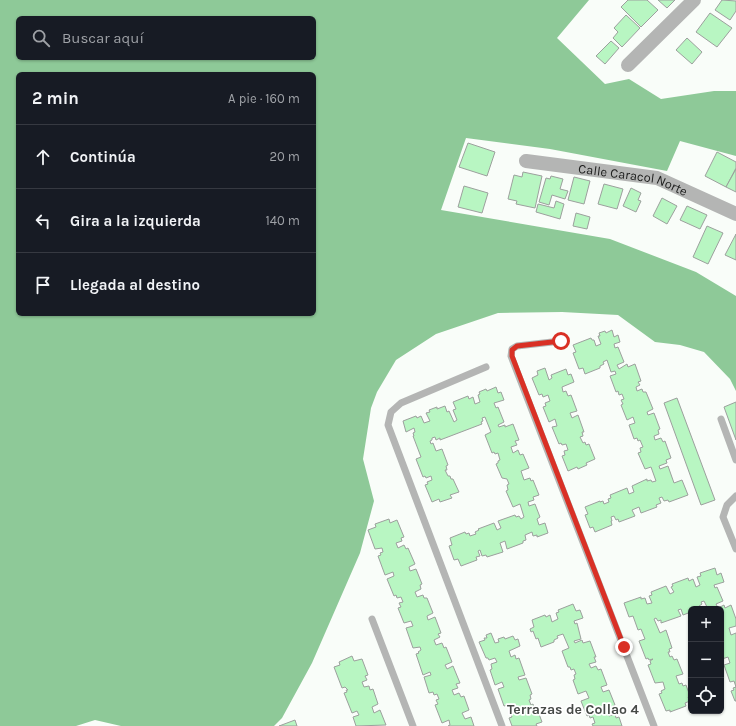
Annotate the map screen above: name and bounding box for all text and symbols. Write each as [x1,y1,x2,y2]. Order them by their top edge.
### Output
search box [16,16,316,60]
icon: search [30,27,52,49]
text: Buscar aquí [62,29,144,47]
text: 2 min [32,88,79,108]
text: A pie · 160 m [228,91,300,106]
icon: ahead [32,146,54,168]
text: Continúa [70,148,136,166]
text: 20 m [270,149,300,164]
street label: Calle Caracol Norte [577,161,690,199]
icon: left [32,210,54,232]
text: Gira a la izquierda [70,212,201,230]
text: 140 m [265,213,300,228]
icon: arrive [32,274,54,296]
text: Llegada al destino [70,276,200,294]
route start [552,332,570,350]
map controls [688,606,724,714]
button: + [688,606,724,642]
route end [615,638,633,656]
button: − [688,642,724,678]
button: locate [688,678,724,714]
district label: Terrazas de Collao 4 [507,701,640,718]

